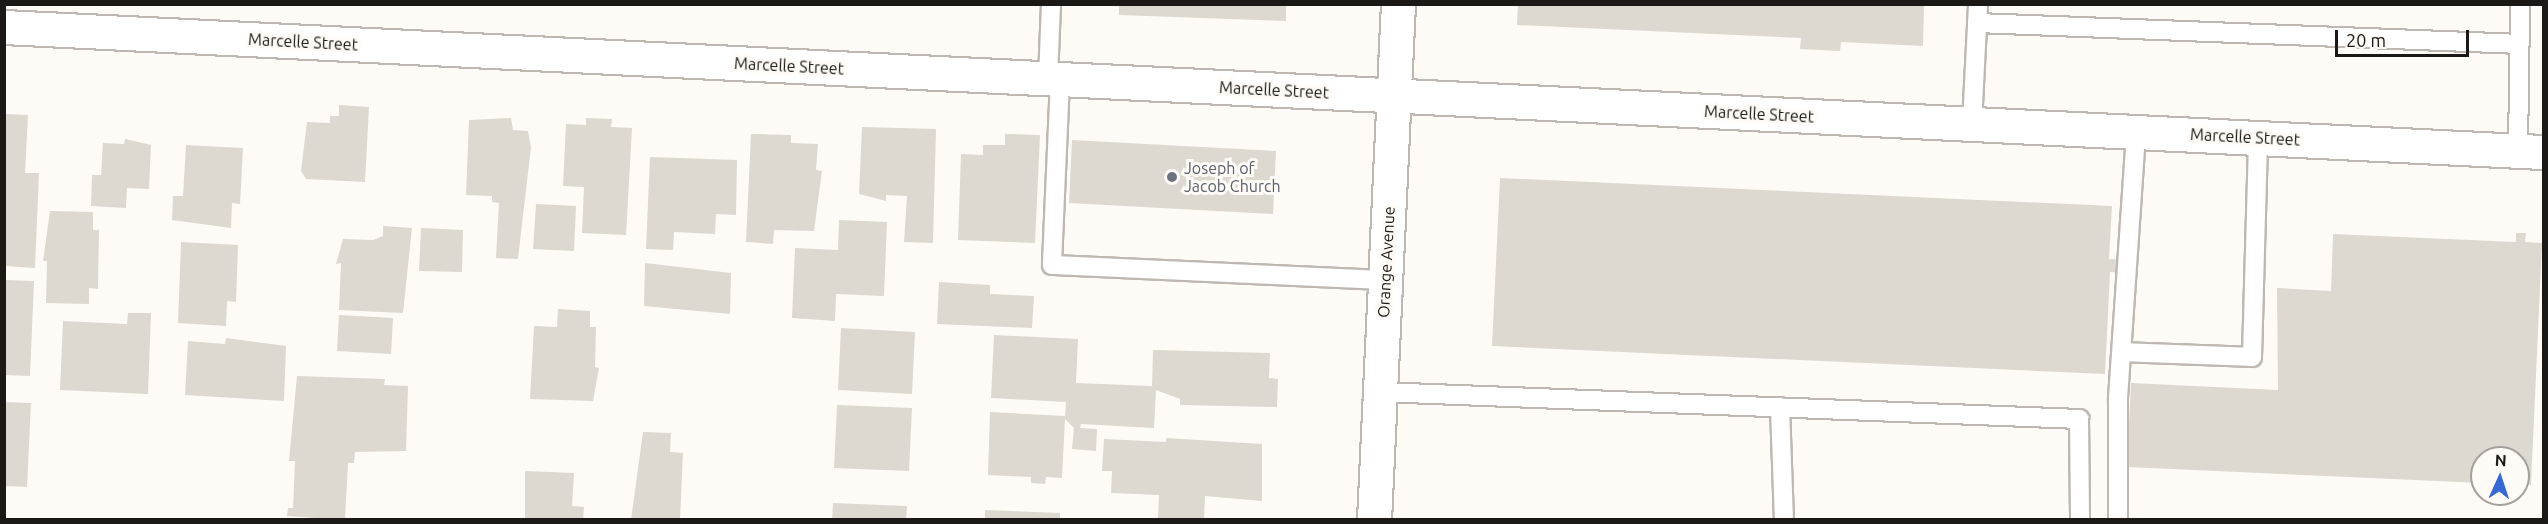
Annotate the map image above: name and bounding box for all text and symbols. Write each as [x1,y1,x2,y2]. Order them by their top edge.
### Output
scale bar [2338,18,2472,56]
street label: Marcelle Street [248,30,358,54]
text: 20 m [2346,30,2386,50]
street label: Marcelle Street [734,54,844,78]
street label: Marcelle Street [1219,78,1329,102]
street label: Marcelle Street [1704,102,1814,126]
street label: Marcelle Street [2190,125,2300,149]
place label: Joseph of Jacob Church [1184,158,1281,196]
marker: Joseph of Jacob Church [1165,170,1179,184]
street label: Orange Avenue [1373,206,1399,318]
north arrow [2470,446,2530,506]
text: N [2494,451,2507,469]

